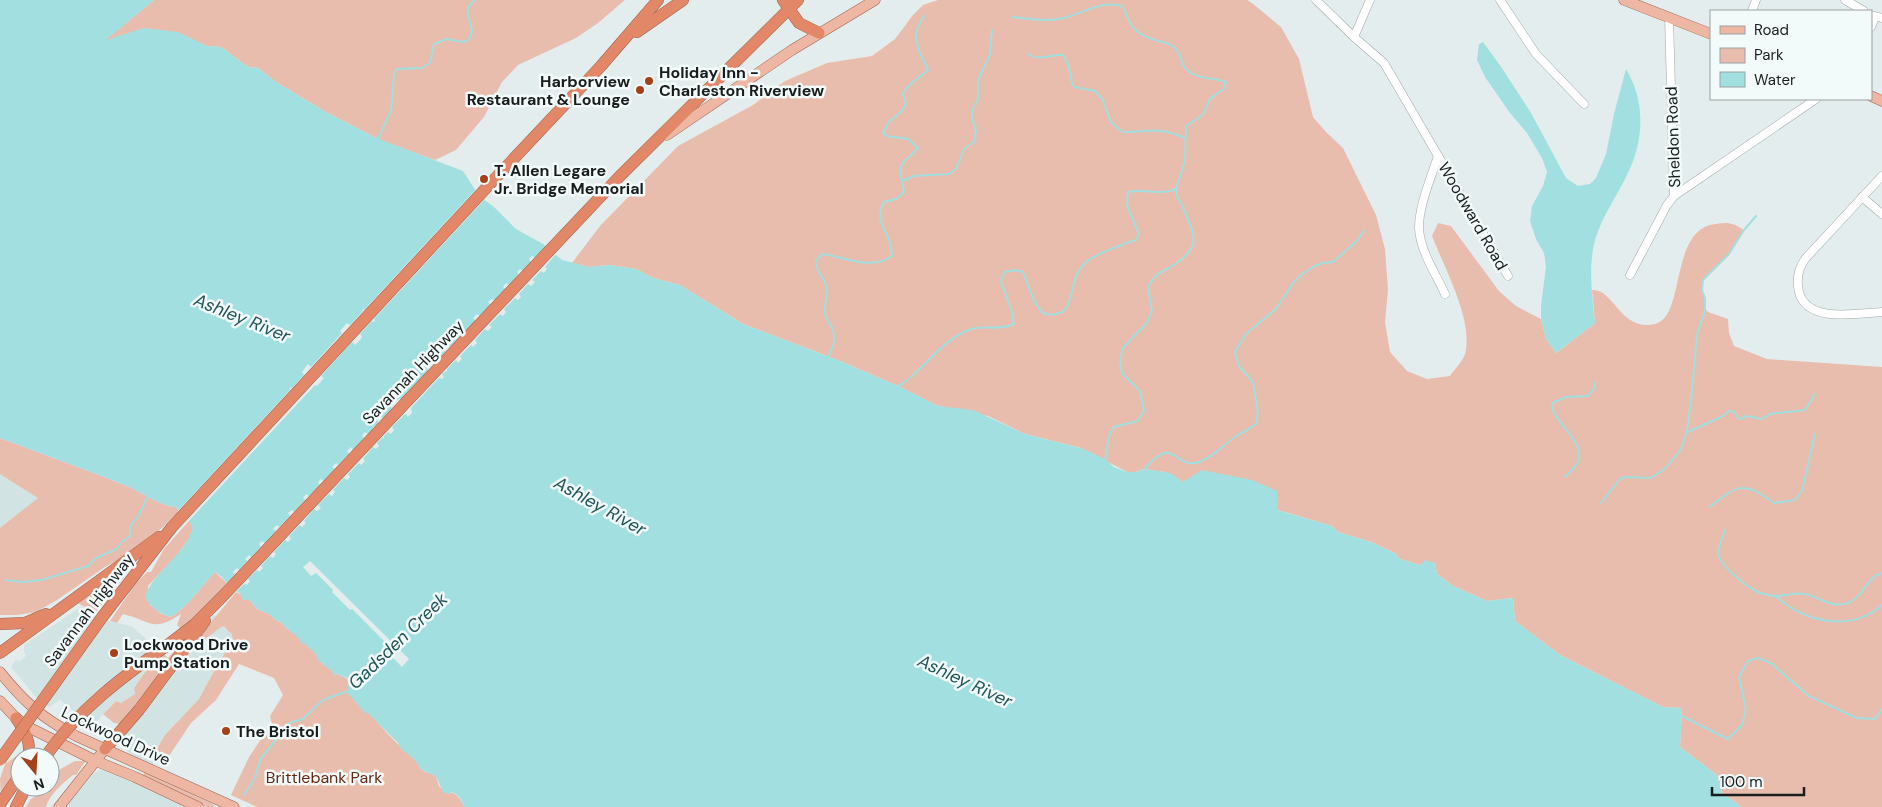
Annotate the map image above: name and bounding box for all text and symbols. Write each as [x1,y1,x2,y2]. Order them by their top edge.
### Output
legend [1710,10,1872,100]
text: Road [1754,20,1789,40]
text: Park [1754,45,1784,65]
place label: Holiday Inn - Charleston Riverview [659,62,824,101]
text: Water [1754,70,1796,90]
place label: Harborview Restaurant & Lounge [467,71,630,110]
marker: Holiday Inn - Charleston Riverview [643,75,655,87]
marker: Harborview Restaurant & Lounge [634,84,646,96]
street label: Sheldon Road [1661,86,1685,188]
street label: Woodward Road [1434,158,1512,274]
place label: T. Allen Legare Jr. Bridge Memorial [494,160,644,199]
marker: T. Allen Legare Jr. Bridge Memorial [478,173,490,185]
water label: Ashley River [189,287,295,349]
street label: Savannah Highway [358,315,468,429]
water label: Ashley River [549,470,651,542]
street label: Savannah Highway [39,549,139,671]
water label: Gadsden Creek [343,587,453,695]
place label: Lockwood Drive Pump Station [124,634,248,673]
marker: Lockwood Drive Pump Station [108,647,120,659]
water label: Ashley River [913,648,1017,714]
street label: Lockwood Drive [58,702,174,770]
place label: The Bristol [236,721,319,742]
marker: The Bristol [220,725,232,737]
north arrow [10,747,60,797]
scale bar [1712,764,1804,796]
park label: Brittlebank Park [266,767,382,788]
text: 100 m [1720,772,1763,792]
text: N [31,774,47,795]

